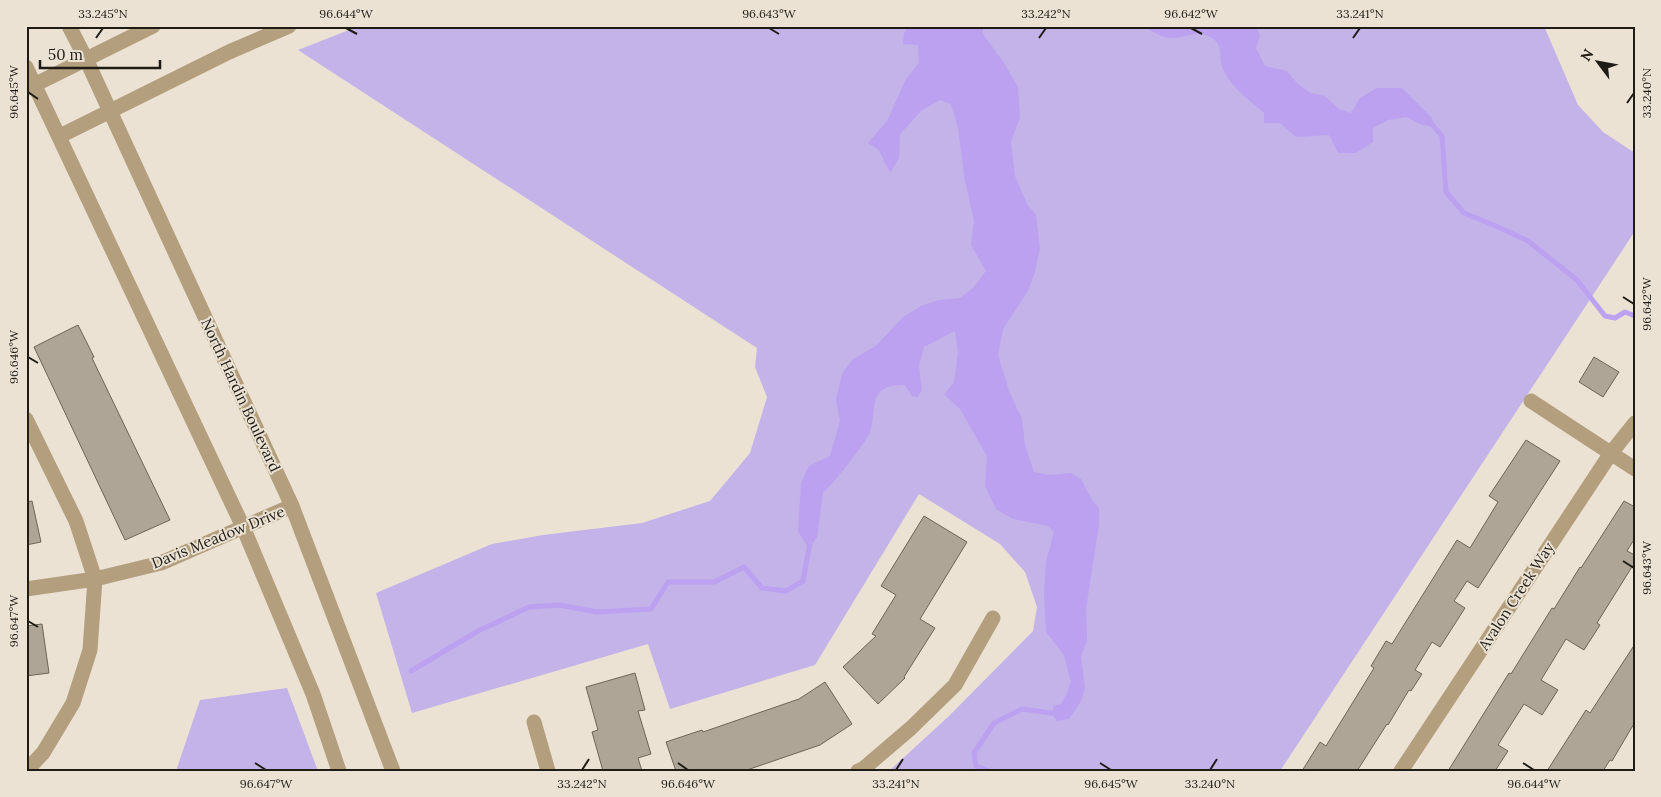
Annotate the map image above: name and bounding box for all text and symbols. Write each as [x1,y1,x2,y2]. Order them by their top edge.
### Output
text: 33.245°N [78,6,128,21]
text: 96.644°W [319,6,374,21]
text: 96.643°W [742,6,797,21]
text: 33.242°N [1021,6,1071,21]
text: 96.642°W [1164,6,1219,21]
text: 33.241°N [1336,6,1384,21]
scale bar [40,38,160,70]
north arrow [1574,38,1624,88]
text: 50 m [48,45,83,64]
text: N [1576,46,1598,64]
text: 96.645°W [6,64,21,119]
text: 33.240°N [1639,68,1654,118]
text: 96.642°W [1639,276,1654,331]
street label: North Hardin Boulevard [197,315,285,475]
text: 96.646°W [6,329,21,384]
street label: Davis Meadow Drive [149,502,287,572]
street label: Avalon Creek Way [1473,538,1558,654]
text: 96.643°W [1639,540,1654,595]
text: 96.647°W [6,594,21,647]
text: 96.647°W [240,776,293,791]
text: 33.242°N [557,776,607,791]
text: 96.646°W [661,776,716,791]
text: 33.241°N [872,776,920,791]
text: 96.645°W [1084,776,1139,791]
text: 33.240°N [1185,776,1235,791]
text: 96.644°W [1507,776,1562,791]

